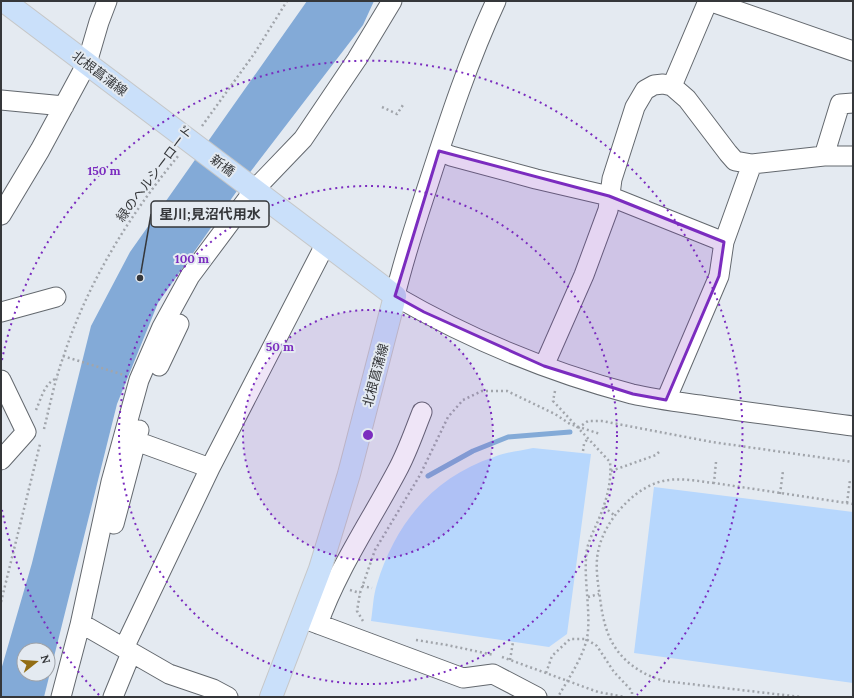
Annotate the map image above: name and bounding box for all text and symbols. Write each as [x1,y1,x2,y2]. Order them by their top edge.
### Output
street label: 北根菖蒲線 [69,47,131,100]
street label: 緑のヘルシーロード [112,121,196,225]
street label: 新橋 [207,151,238,180]
text: 150 m [87,163,121,178]
callout: 星川;見沼代用水 [151,201,269,227]
text: 星川;見沼代用水 [159,205,261,223]
text: 100 m [175,251,209,266]
text: 50 m [266,339,294,354]
street label: 北根菖蒲線 [359,342,392,409]
centre of rings [361,428,375,442]
north arrow [16,642,56,682]
text: N [38,653,54,666]

